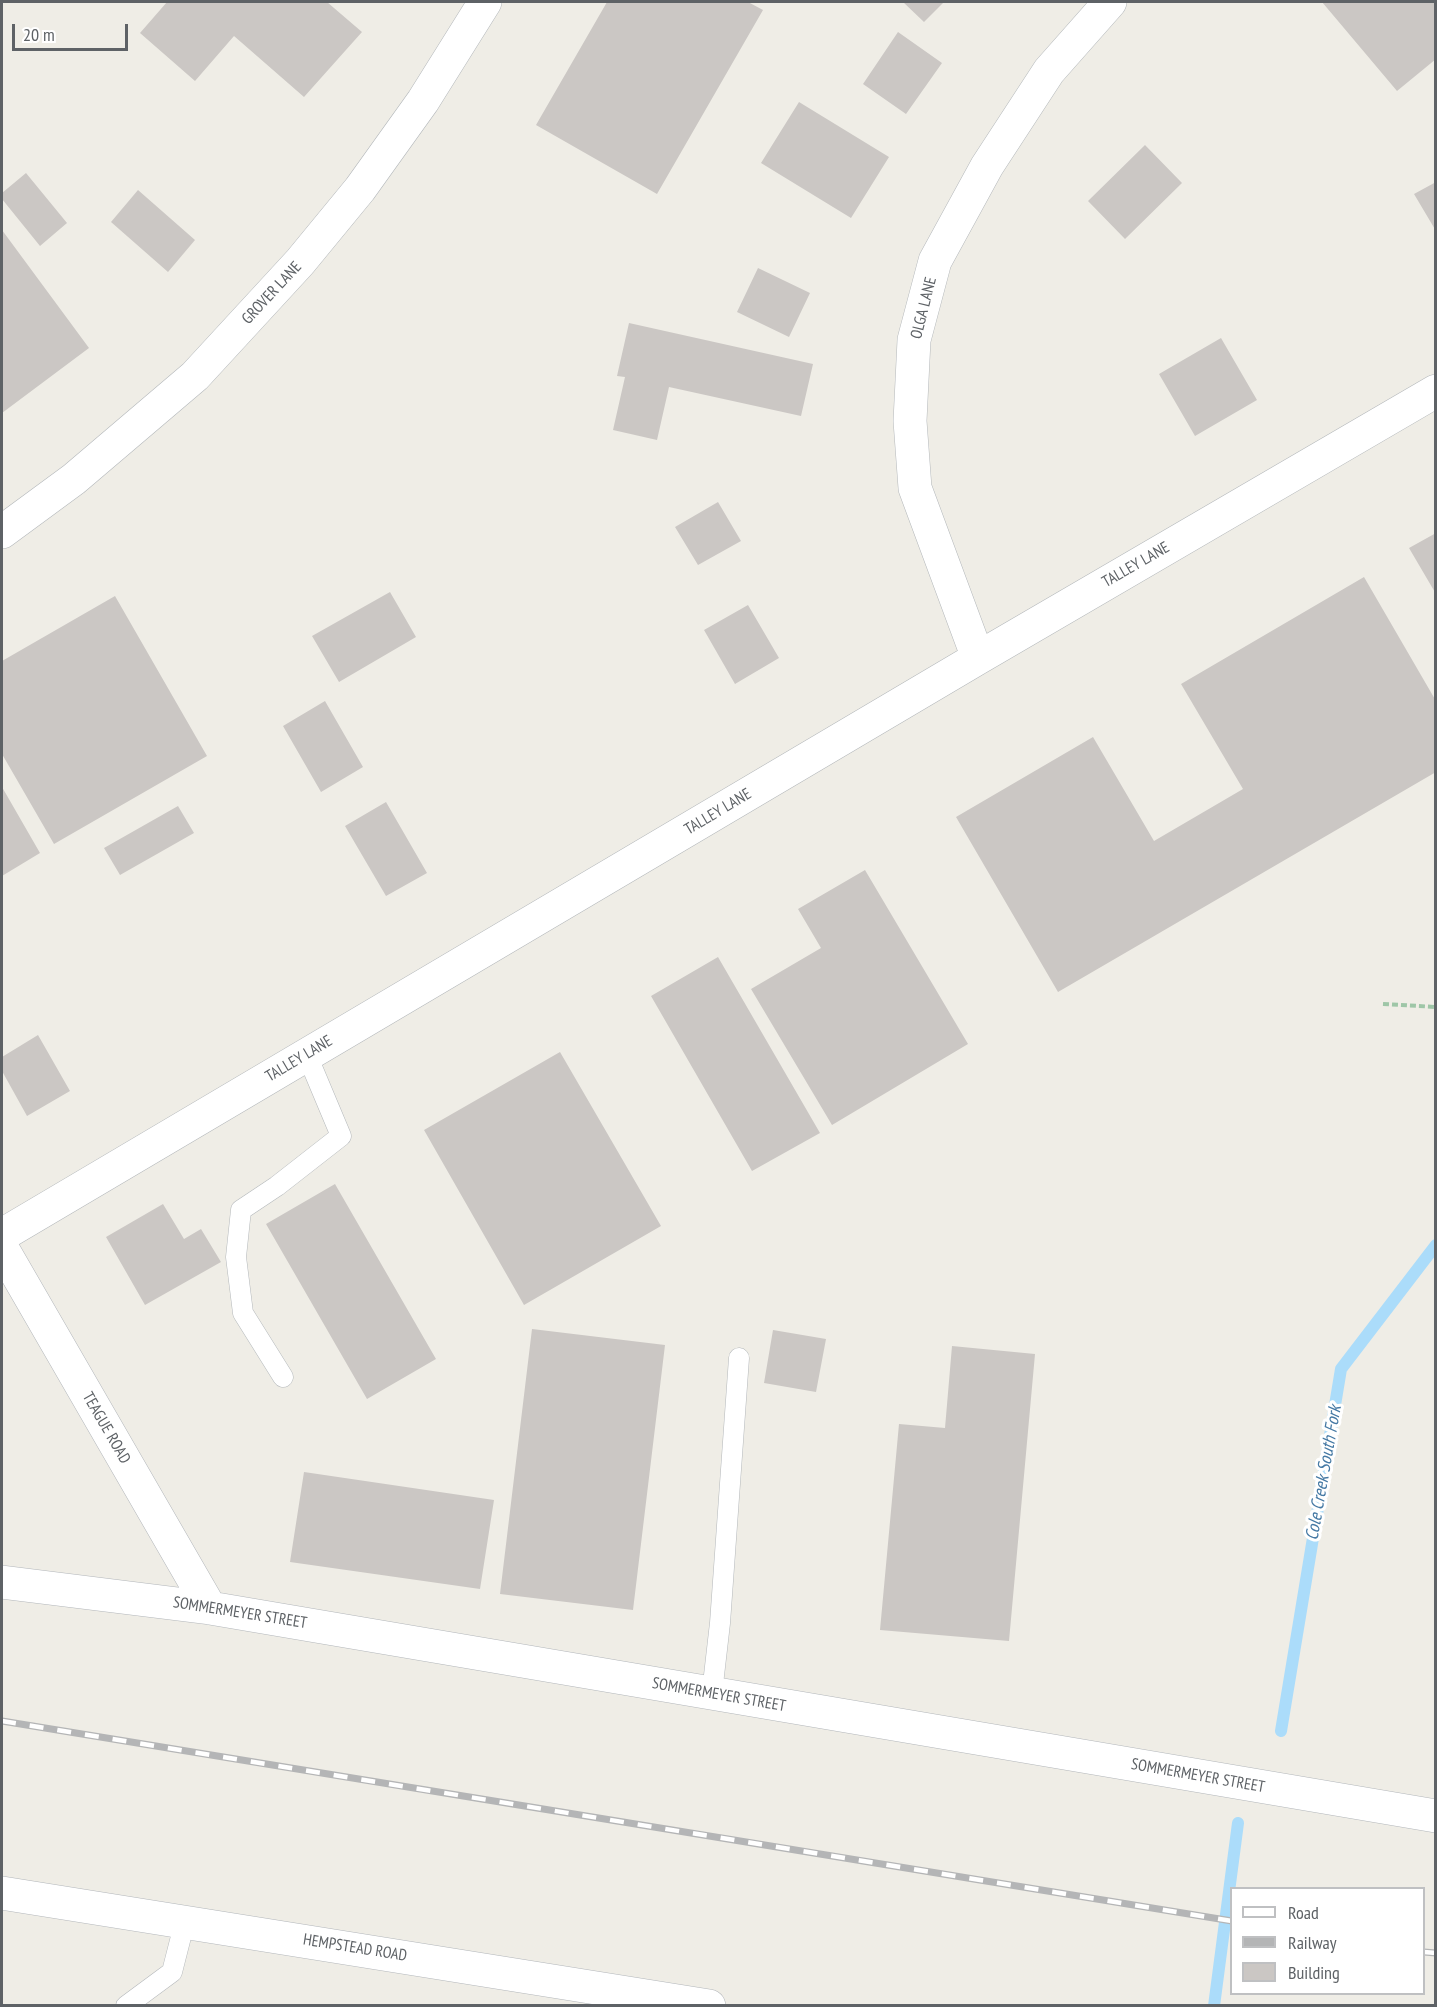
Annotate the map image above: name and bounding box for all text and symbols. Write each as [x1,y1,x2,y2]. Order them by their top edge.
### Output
scale bar [15,12,130,50]
text: 20 m [23,23,55,46]
street label: GROVER LANE [238,258,306,328]
street label: OLGA LANE [907,275,941,341]
street label: TALLEY LANE [1099,538,1173,592]
street label: TALLEY LANE [681,785,755,839]
street label: TALLEY LANE [262,1032,336,1086]
street label: TEAGUE ROAD [78,1389,134,1467]
water label: Cole Creek South Fork [1302,1404,1346,1542]
street label: SOMMERMEYER STREET [172,1593,308,1633]
street label: SOMMERMEYER STREET [651,1674,787,1716]
street label: SOMMERMEYER STREET [1130,1755,1266,1797]
legend [1230,1887,1425,1995]
text: Road [1288,1901,1319,1924]
street label: HEMPSTEAD ROAD [302,1930,408,1966]
text: Railway [1288,1931,1337,1954]
text: Building [1288,1961,1340,1984]

